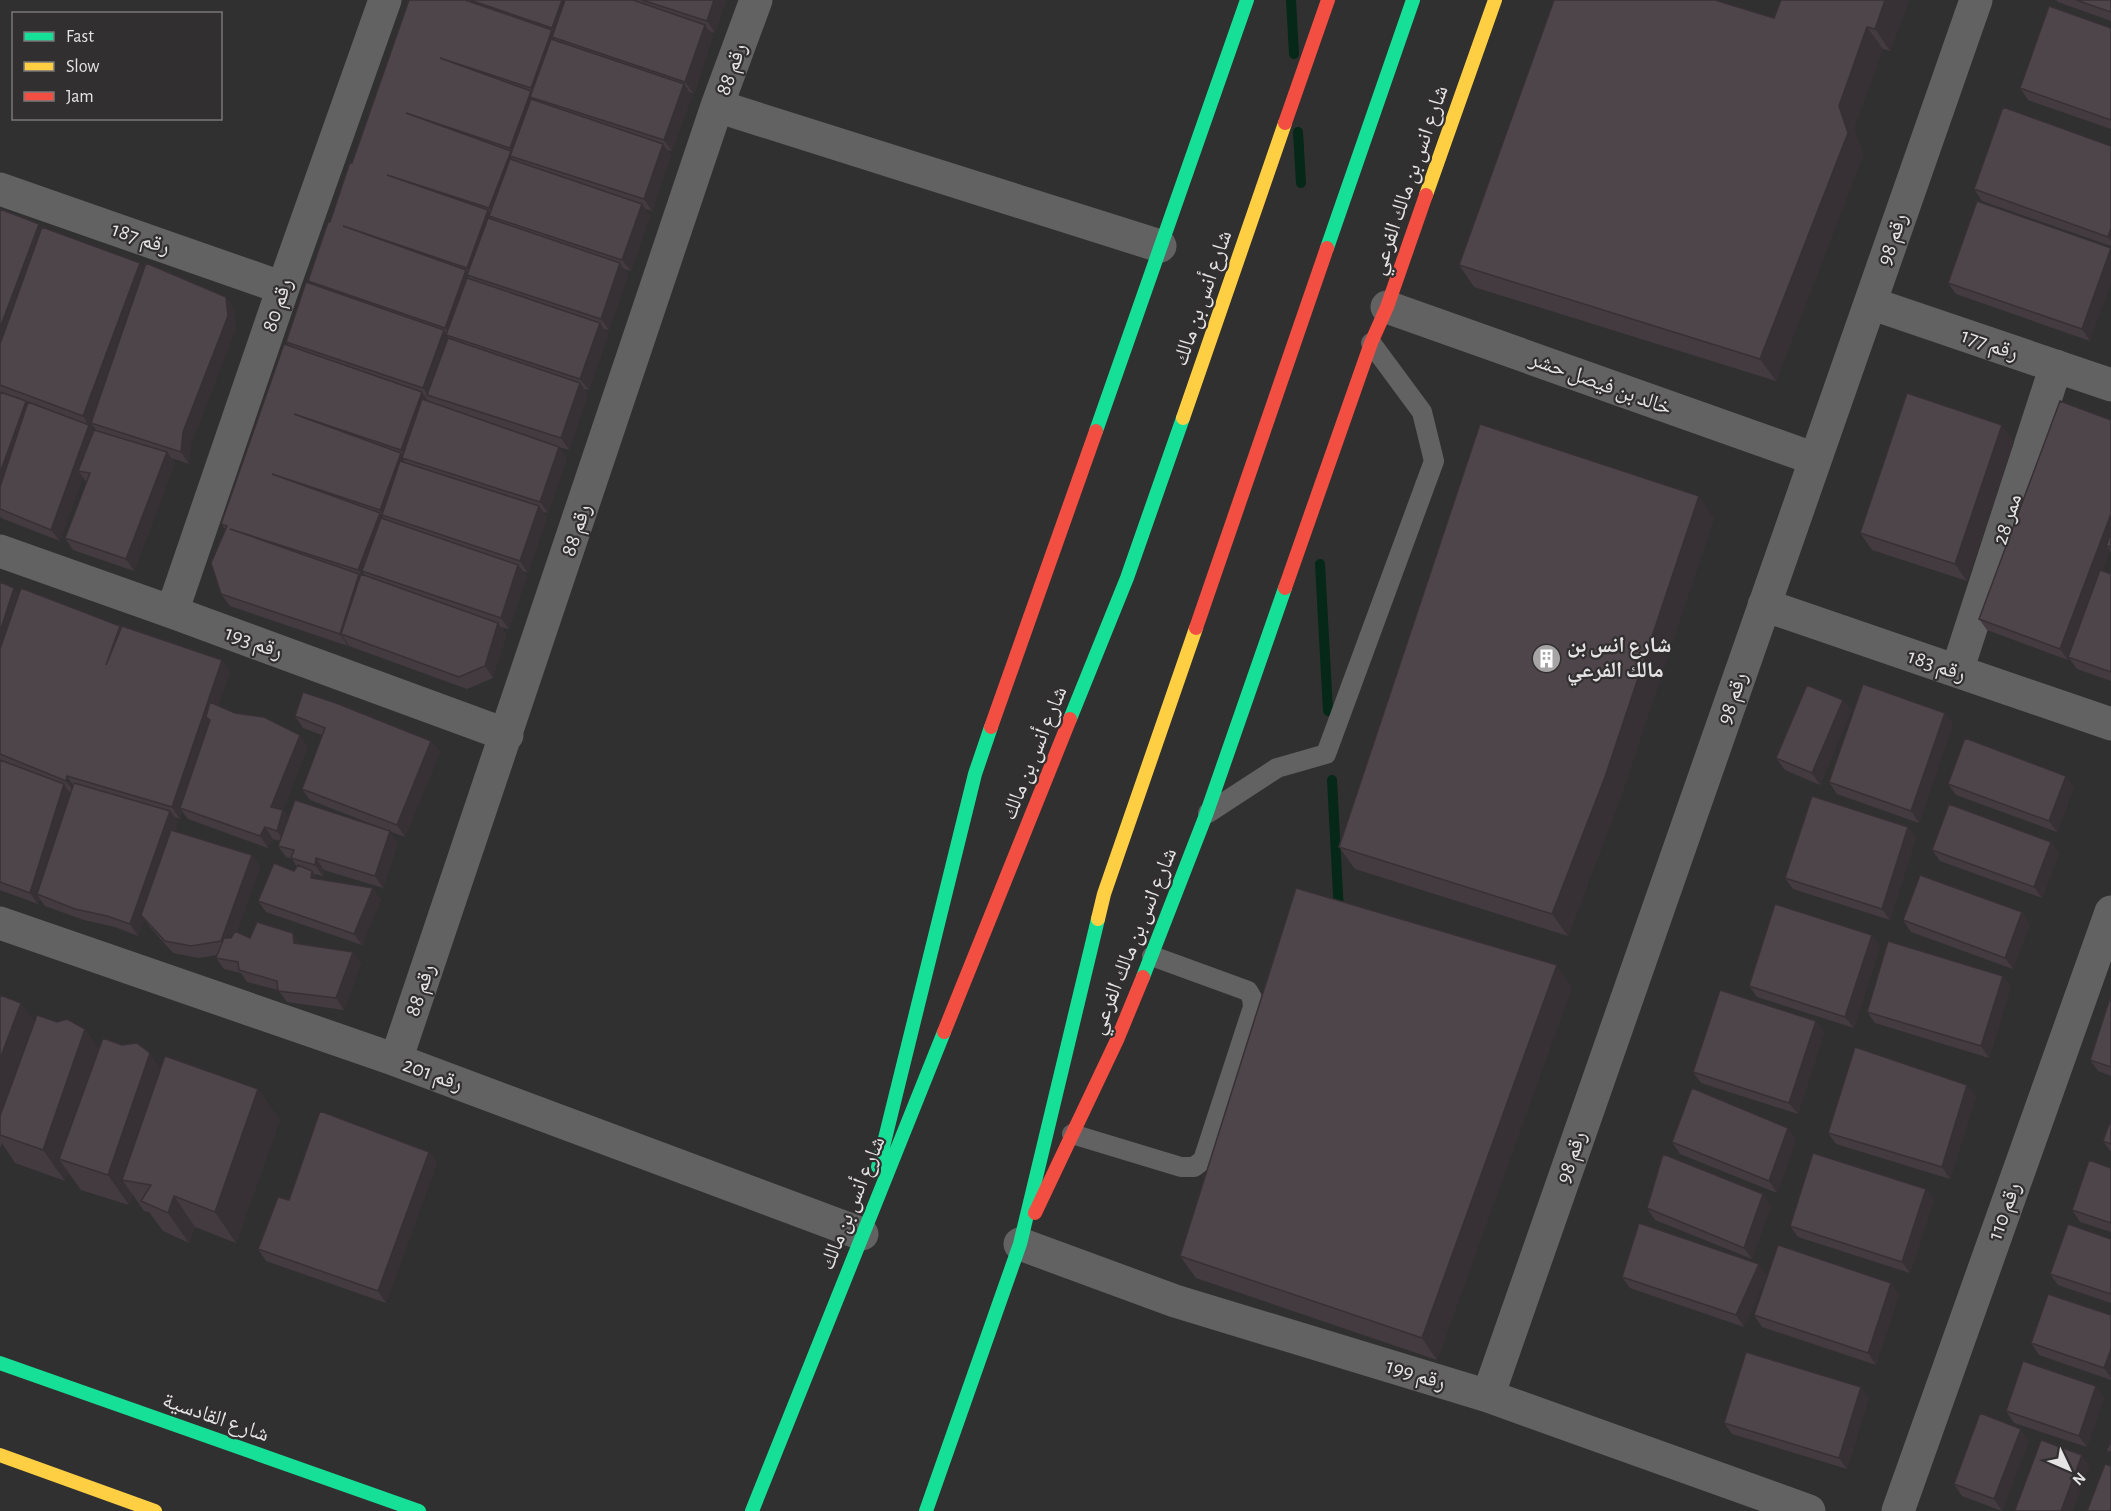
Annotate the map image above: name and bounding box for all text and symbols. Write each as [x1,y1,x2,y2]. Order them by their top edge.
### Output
legend [12,12,222,120]
text: Fast [66,28,94,46]
street label: رقم 88 [711,40,753,99]
text: Slow [66,58,99,76]
street label: شارع انس بن مالك الفرعي [1366,82,1457,279]
text: Jam [66,88,94,106]
street label: رقم 98 [1873,210,1914,269]
street label: رقم 187 [108,218,173,261]
street label: شارع أنس بن مالك [1166,227,1237,369]
street label: رقم 80 [258,275,299,336]
street label: رقم 177 [1958,324,2021,367]
street label: خالد بن فيصل حشر [1526,347,1675,421]
street label: ممر 28 [1988,491,2026,547]
street label: رقم 88 [557,501,598,560]
street label: رقم 193 [221,621,286,665]
place label: شارع انس بن مالك الفرعي [1567,634,1671,686]
building icon: شارع انس بن مالك الفرعي [1530,642,1562,674]
street label: رقم 183 [1904,645,1969,688]
street label: رقم 98 [1713,669,1754,728]
street label: شارع أنس بن مالك [995,682,1073,824]
street label: شارع انس بن مالك الفرعي [1086,845,1186,1039]
street label: رقم 88 [401,961,442,1020]
street label: رقم 201 [399,1053,466,1098]
street label: رقم 98 [1552,1128,1593,1187]
street label: شارع أنس بن مالك [813,1132,891,1274]
street label: رقم 110 [1983,1179,2027,1244]
street label: رقم 199 [1383,1355,1448,1396]
street label: شارع القادسية [159,1389,272,1447]
north arrow [2039,1439,2099,1499]
text: N [2069,1469,2089,1488]

